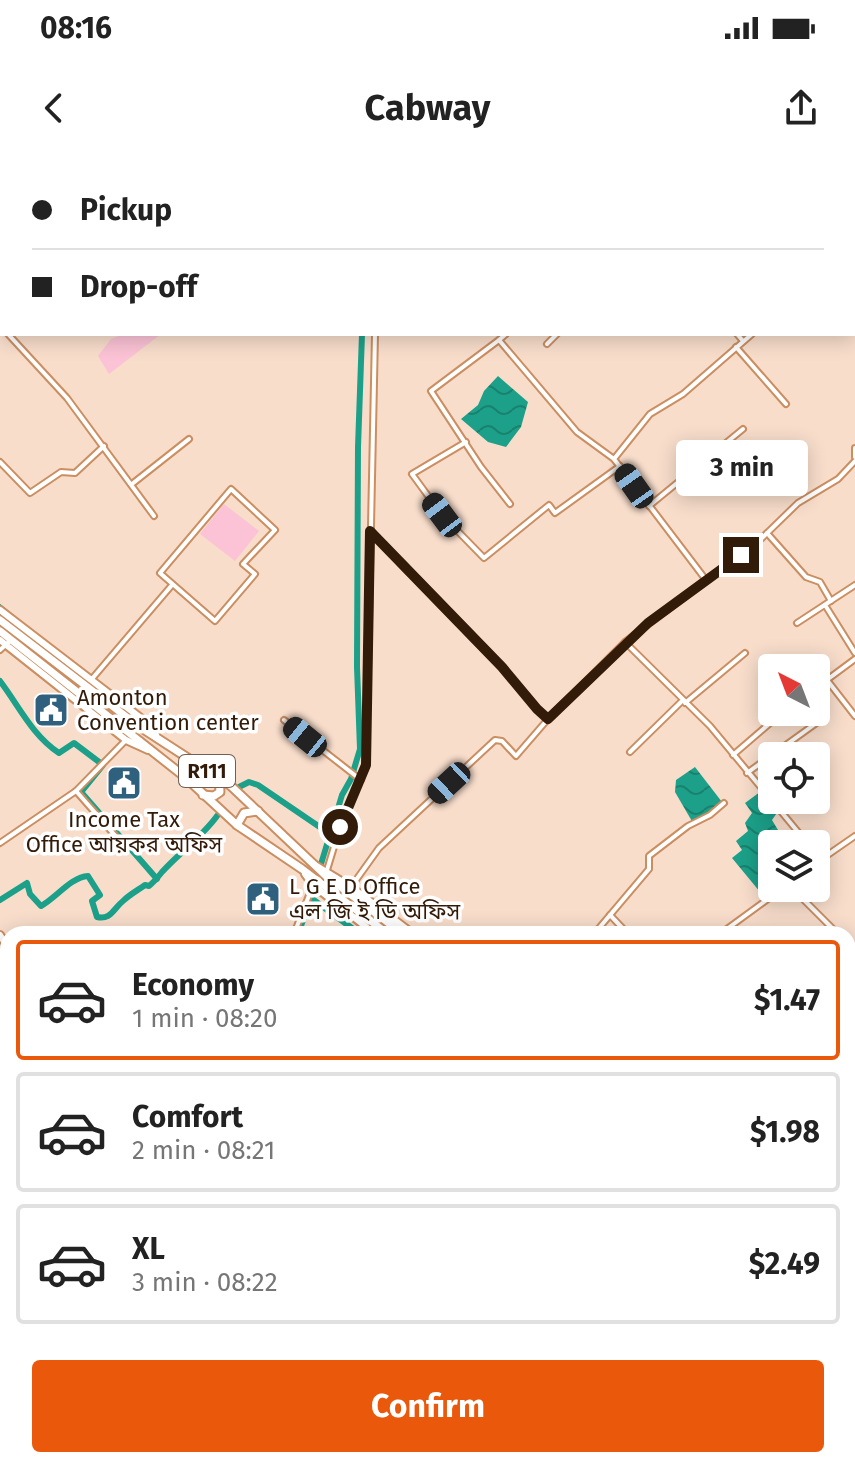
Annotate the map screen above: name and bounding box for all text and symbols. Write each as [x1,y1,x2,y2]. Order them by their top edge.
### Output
text: 08:16 [40,10,112,46]
icon: back [32,86,76,130]
text: Cabway [365,86,490,130]
icon: share [779,86,823,130]
text: Pickup [80,192,172,228]
text: Drop-off [80,269,197,305]
callout: 3 min [675,439,807,495]
text: 3 min [710,452,774,483]
car [610,459,658,513]
car [418,489,466,541]
route end [723,537,759,573]
north arrow [758,654,830,726]
map controls [758,654,830,902]
place label: Amonton Convention center [77,684,259,736]
public building icon: Amonton Convention center [32,691,70,729]
car [279,713,331,761]
button: locate [758,742,830,814]
road number: R111 [179,755,235,787]
car [423,758,475,808]
public building icon: Income Tax Office আয়কর অফিস [105,764,143,802]
place label: Income Tax Office আয়কর অফিস [26,806,223,858]
route start [322,809,358,845]
button: layers [758,830,830,902]
place label: L G E D Office এল জি ই ডি অফিস [289,873,460,925]
public building icon: L G E D Office এল জি ই ডি অফিস [244,880,282,918]
icon: car [36,964,108,1036]
text: Economy [132,967,254,1003]
text: $1.47 [754,982,820,1018]
text: 1 min · 08:20 [132,1003,277,1034]
icon: car [36,1096,108,1168]
text: Comfort [132,1099,243,1135]
text: $1.98 [750,1114,820,1150]
text: 2 min · 08:21 [132,1135,275,1166]
icon: car [36,1228,108,1300]
text: XL [132,1231,165,1267]
text: $2.49 [749,1246,820,1282]
text: 3 min · 08:22 [132,1267,278,1298]
button: Confirm [32,1360,824,1452]

